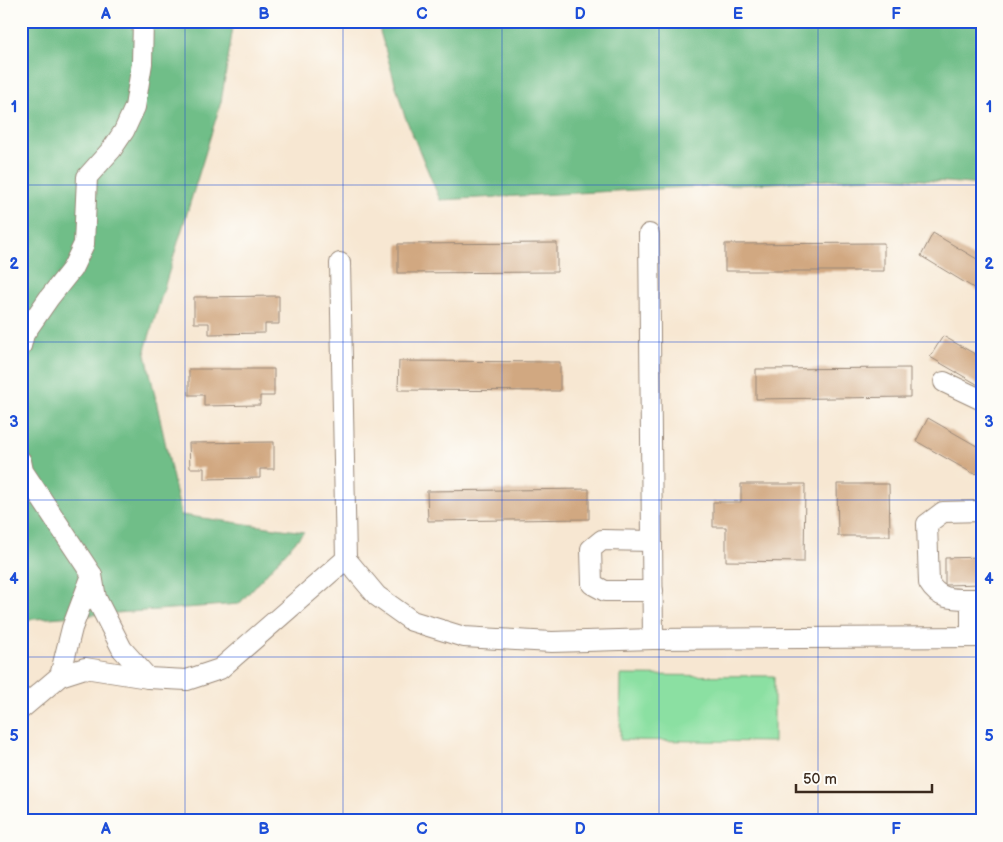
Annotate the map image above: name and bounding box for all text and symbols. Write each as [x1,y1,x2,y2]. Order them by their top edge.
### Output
text: A [100,5,111,24]
text: B [258,5,270,24]
text: C [416,5,428,24]
text: D [574,5,586,24]
text: E [733,5,743,24]
text: F [891,5,901,24]
text: 1 [11,98,17,117]
text: 1 [986,98,992,117]
text: 2 [9,255,19,274]
text: 2 [984,255,994,274]
text: 3 [9,413,19,432]
text: 3 [984,413,994,432]
text: 4 [9,570,19,589]
text: 4 [984,570,994,589]
text: 5 [9,727,19,746]
text: 5 [984,727,994,746]
scale bar [796,762,932,794]
text: 50 m [803,770,837,789]
text: A [100,820,111,839]
text: B [258,820,270,839]
text: C [416,820,428,839]
text: D [574,820,586,839]
text: E [733,820,743,839]
text: F [891,820,901,839]

